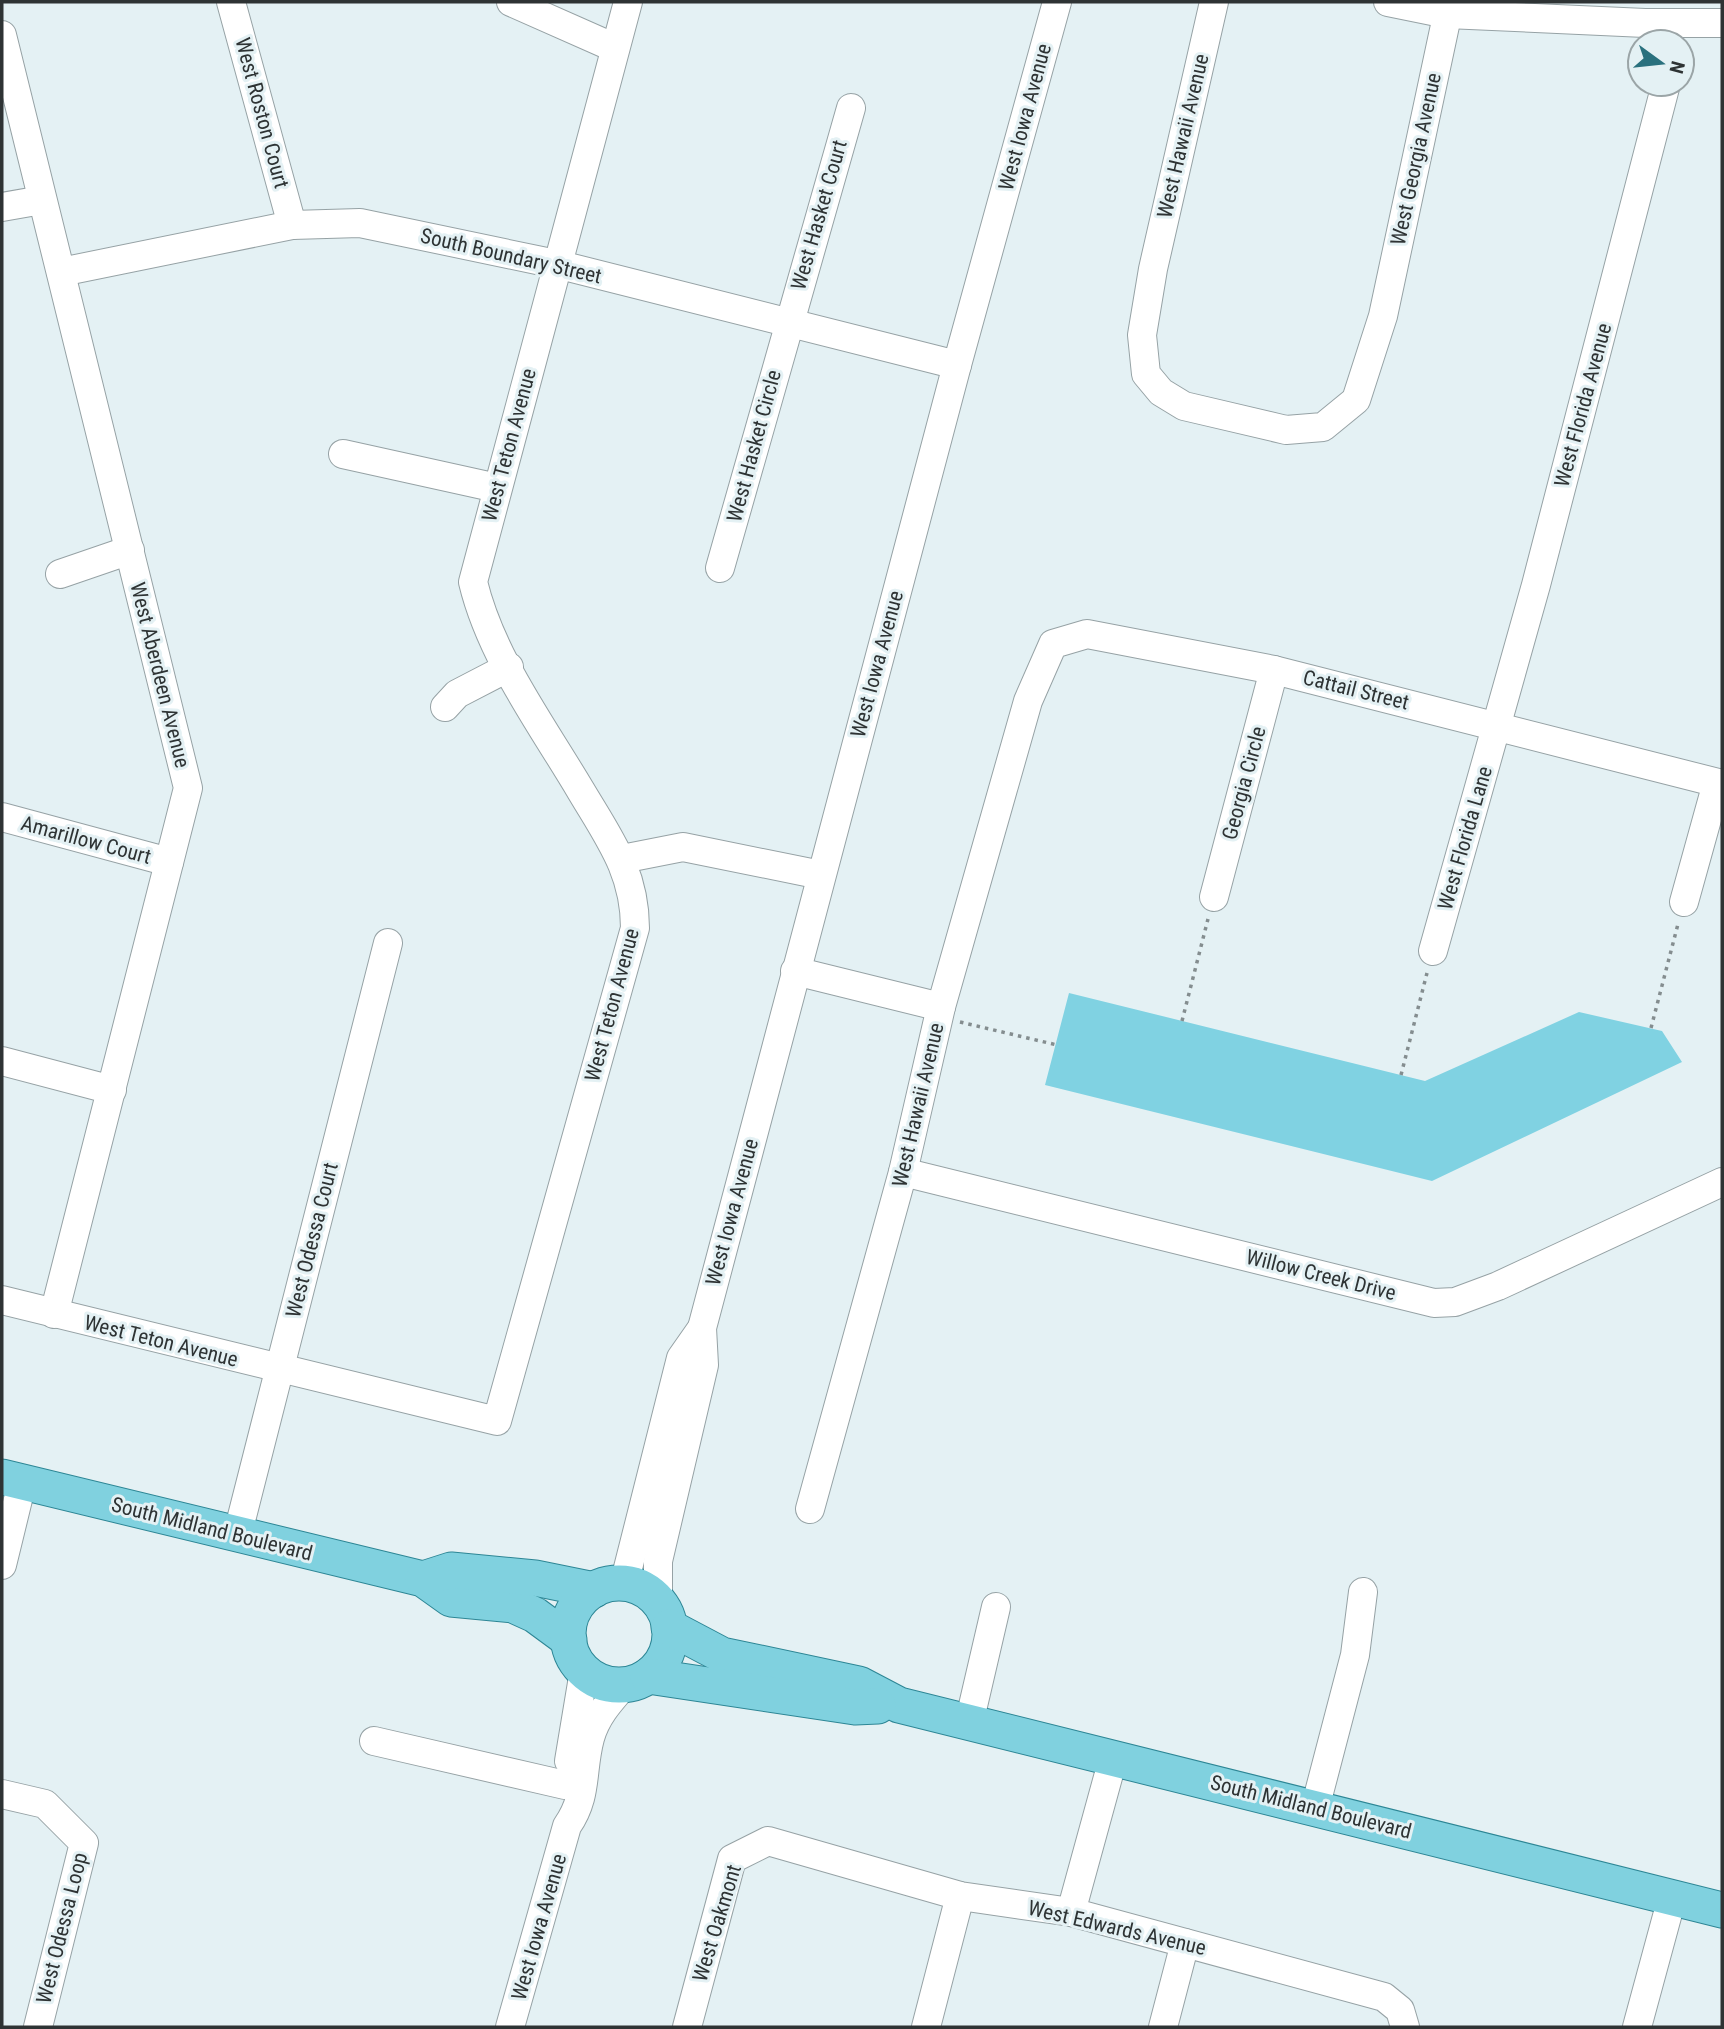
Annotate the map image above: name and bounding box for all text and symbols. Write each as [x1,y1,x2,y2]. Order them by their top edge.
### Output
north arrow [1626,28,1696,98]
street label: West Roston Court [230,35,294,191]
street label: West Iowa Avenue [994,41,1056,193]
street label: West Hawaii Avenue [1152,51,1214,220]
text: N [1664,59,1690,76]
street label: West Georgia Avenue [1386,70,1446,247]
street label: West Hasket Court [786,137,852,293]
street label: South Boundary Street [418,224,604,288]
street label: West Florida Avenue [1550,320,1616,490]
street label: West Teton Avenue [477,366,541,524]
street label: West Hasket Circle [722,367,786,525]
street label: West Aberdeen Avenue [125,580,195,770]
street label: West Iowa Avenue [846,588,908,740]
street label: Cattail Street [1301,665,1411,715]
street label: Georgia Circle [1217,724,1271,842]
street label: West Florida Lane [1433,763,1497,913]
street label: Amarillow Court [18,811,154,869]
street label: West Teton Avenue [580,926,644,1084]
street label: West Hawaii Avenue [887,1020,949,1189]
street label: West Iowa Avenue [701,1136,763,1288]
street label: West Odessa Court [281,1160,343,1320]
street label: Willow Creek Drive [1244,1245,1398,1305]
street label: West Teton Avenue [82,1310,240,1372]
street label: South Midland Boulevard [109,1492,315,1566]
street label: South Midland Boulevard [1208,1770,1414,1844]
street label: West Odessa Loop [32,1850,92,2006]
street label: West Iowa Avenue [507,1851,571,2003]
street label: West Oakmont [688,1862,746,1984]
street label: West Edwards Avenue [1026,1896,1209,1960]

